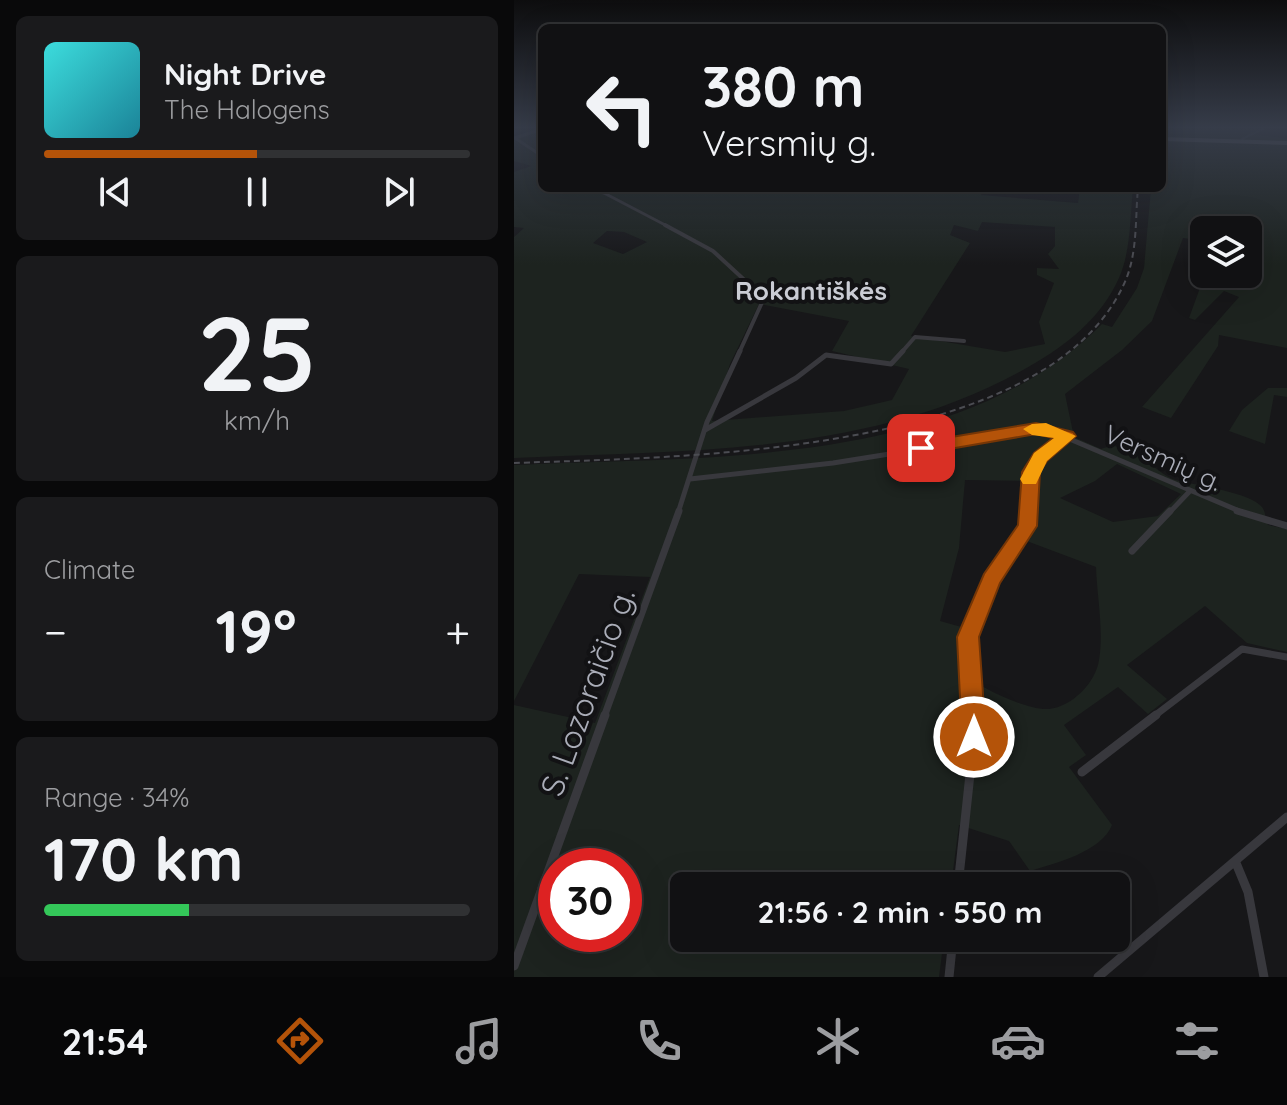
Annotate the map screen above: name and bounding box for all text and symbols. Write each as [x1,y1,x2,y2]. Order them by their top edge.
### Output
text: 380 m [702,51,864,121]
text: Night Drive [164,55,326,93]
icon: left [570,56,674,160]
text: The Halogens [164,93,330,126]
text: Versmių g. [702,120,876,165]
icon: previous [93,170,137,214]
icon: pause [235,170,279,214]
icon: next [377,170,421,214]
map controls [1190,216,1262,288]
button: layers [1190,216,1262,288]
district label: Rokantiškės [735,274,887,307]
text: 25 [197,287,317,417]
text: km/h [224,404,290,437]
pin [887,414,955,482]
street label: Versmių g. [1099,417,1227,498]
icon: arrive [899,426,943,470]
text: Climate [44,553,135,586]
street label: S. Lozoraičio g. [531,582,643,801]
text: 19° [216,593,297,668]
text: − [44,604,67,659]
text: + [445,604,470,659]
position arrow [932,695,1016,779]
text: Range · 34% [44,781,189,814]
text: 170 km [44,821,243,896]
speed limit sign: 30 [538,848,642,952]
text: 21:56 · 2 min · 550 m [758,893,1042,931]
icon: directions [272,1013,328,1069]
icon: music [451,1013,507,1069]
icon: phone [631,1013,687,1069]
icon: climate [810,1013,866,1069]
icon: car [990,1013,1046,1069]
icon: filters [1169,1013,1225,1069]
text: 21:54 [62,1019,148,1064]

